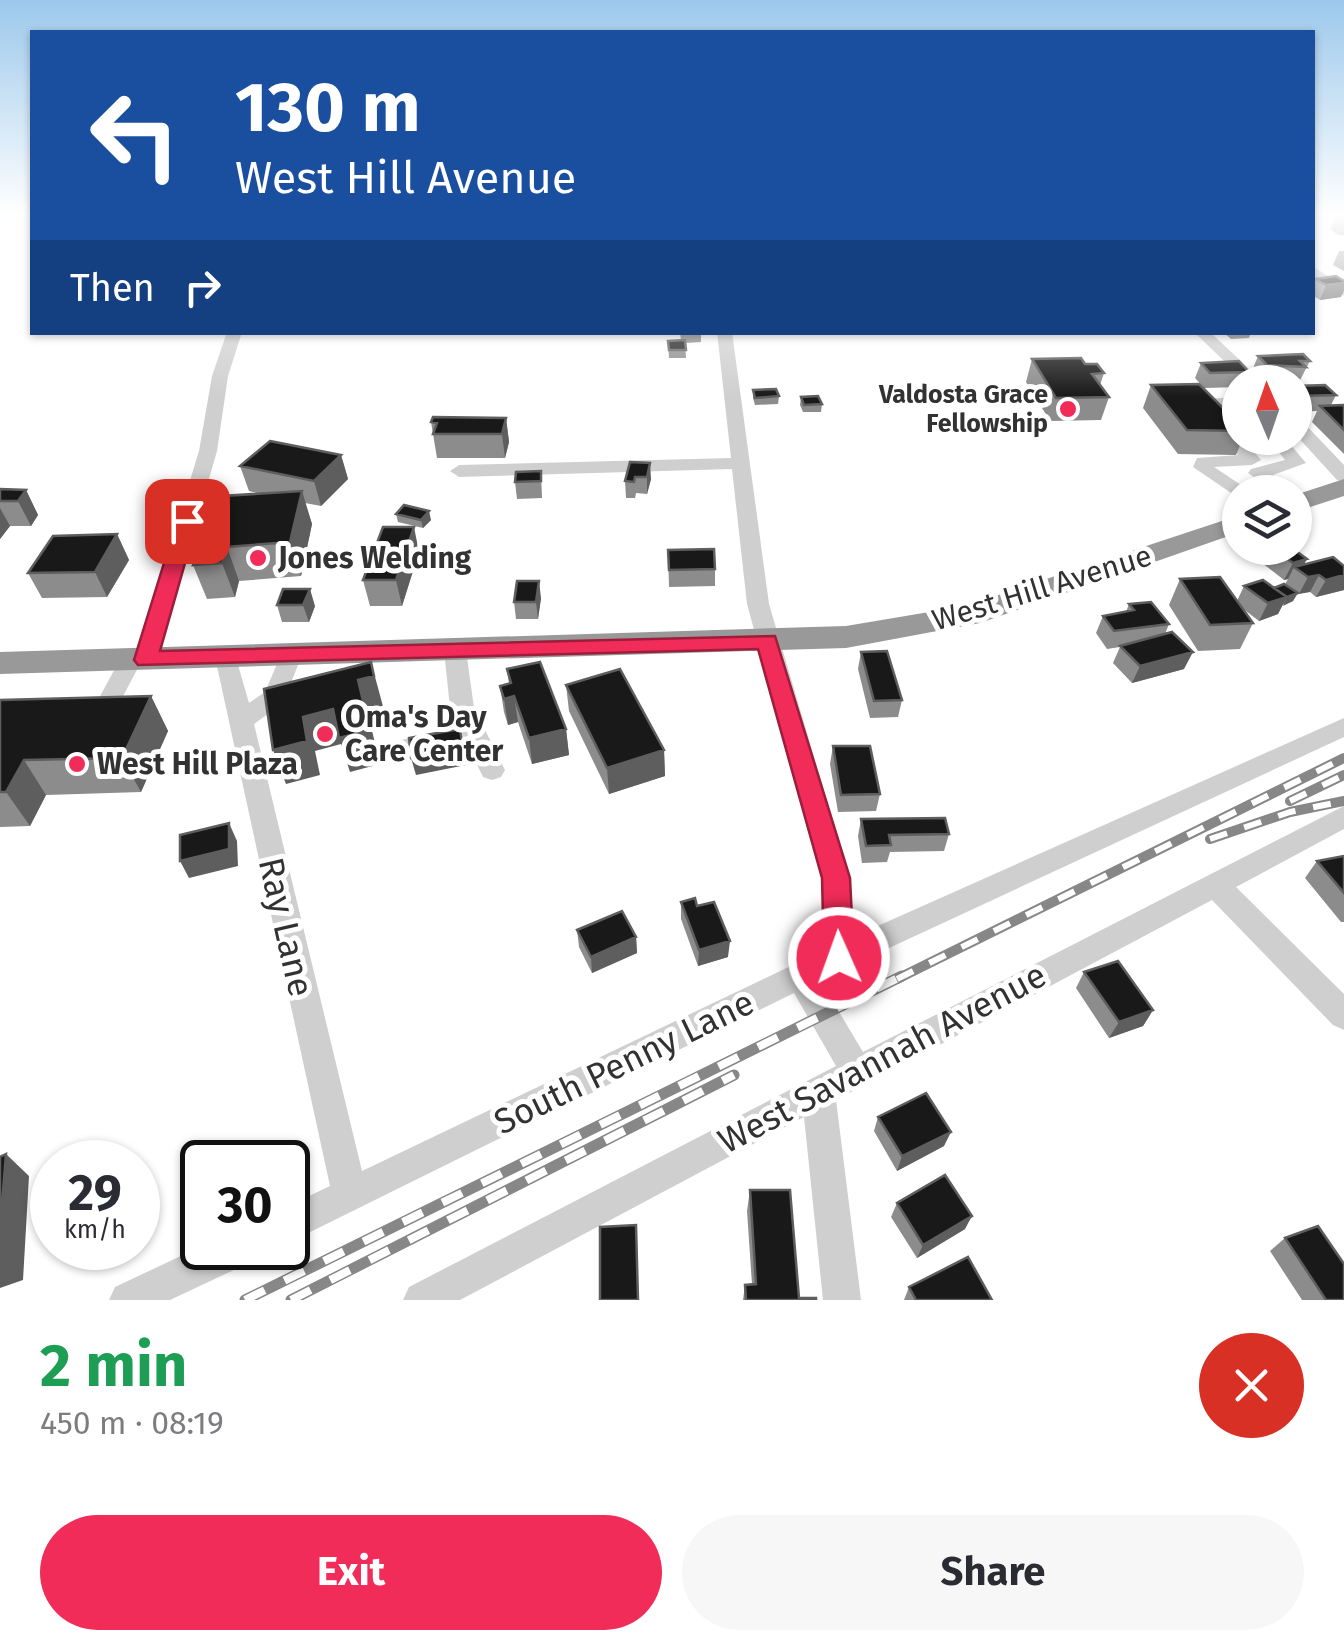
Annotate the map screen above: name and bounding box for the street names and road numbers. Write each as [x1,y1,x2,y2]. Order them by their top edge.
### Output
street label: West Hill Avenue [928,538,1156,638]
street label: Ray Lane [250,853,322,1001]
street label: West Savannah Avenue [711,954,1053,1162]
street label: South Penny Lane [487,981,761,1143]

